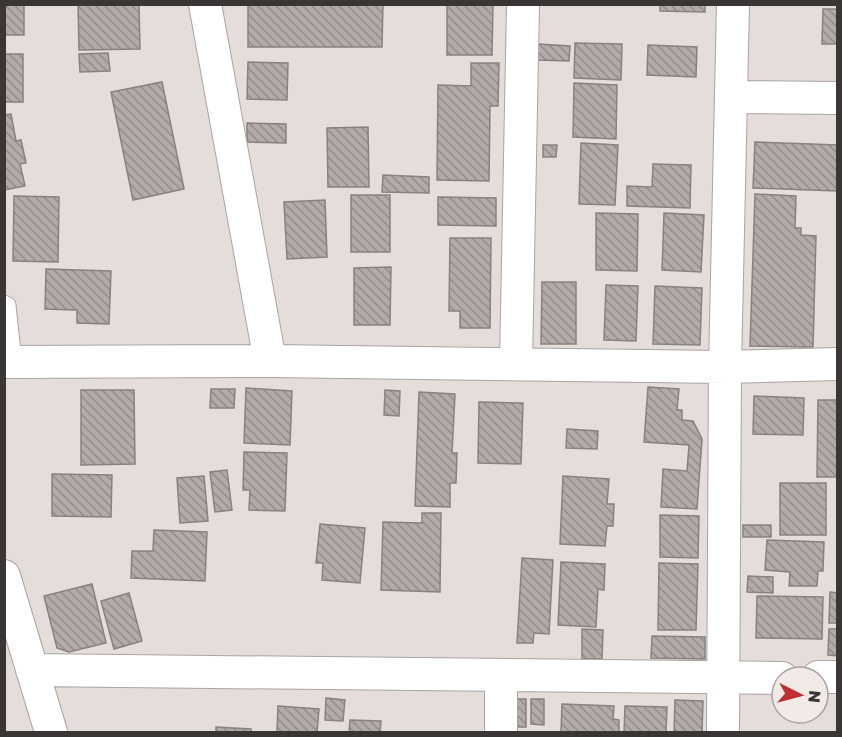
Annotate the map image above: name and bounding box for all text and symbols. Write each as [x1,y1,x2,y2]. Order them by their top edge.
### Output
north arrow [770,665,830,725]
text: N [804,689,825,704]

